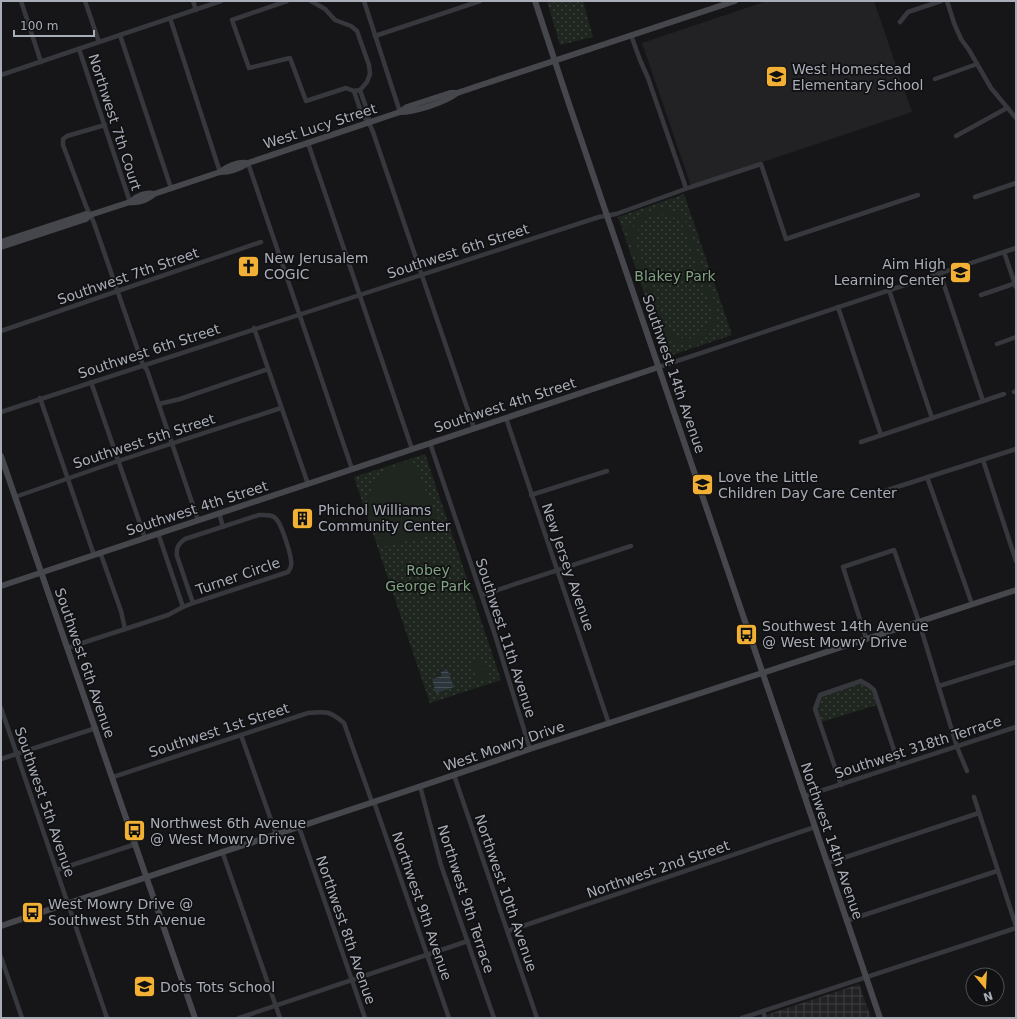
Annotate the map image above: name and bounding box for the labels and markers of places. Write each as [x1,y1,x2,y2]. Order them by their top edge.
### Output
place label: West Homestead Elementary School [792,61,924,93]
school or university icon: West Homestead Elementary School [764,64,790,90]
place label: New Jerusalem COGIC [264,250,368,282]
church icon: New Jerusalem COGIC [236,253,262,279]
place label: Aim High Learning Center [834,256,946,288]
school or university icon: Aim High Learning Center [948,259,974,285]
place label: Love the Little Children Day Care Center [718,469,897,501]
school or university icon: Love the Little Children Day Care Center [689,472,715,498]
place label: Phichol Williams Community Center [318,502,451,534]
building icon: Phichol Williams Community Center [289,505,315,531]
place label: Southwest 14th Avenue @ West Mowry Drive [762,618,929,650]
bus stop icon: Southwest 14th Avenue @ West Mowry Drive [733,621,759,647]
place label: Northwest 6th Avenue @ West Mowry Drive [150,815,306,847]
bus stop icon: Northwest 6th Avenue @ West Mowry Drive [122,818,148,844]
place label: West Mowry Drive @ Southwest 5th Avenue [48,896,206,928]
bus stop icon: West Mowry Drive @ Southwest 5th Avenue [20,899,46,925]
school or university icon: Dots Tots School [131,974,157,1000]
place label: Dots Tots School [160,979,275,995]

